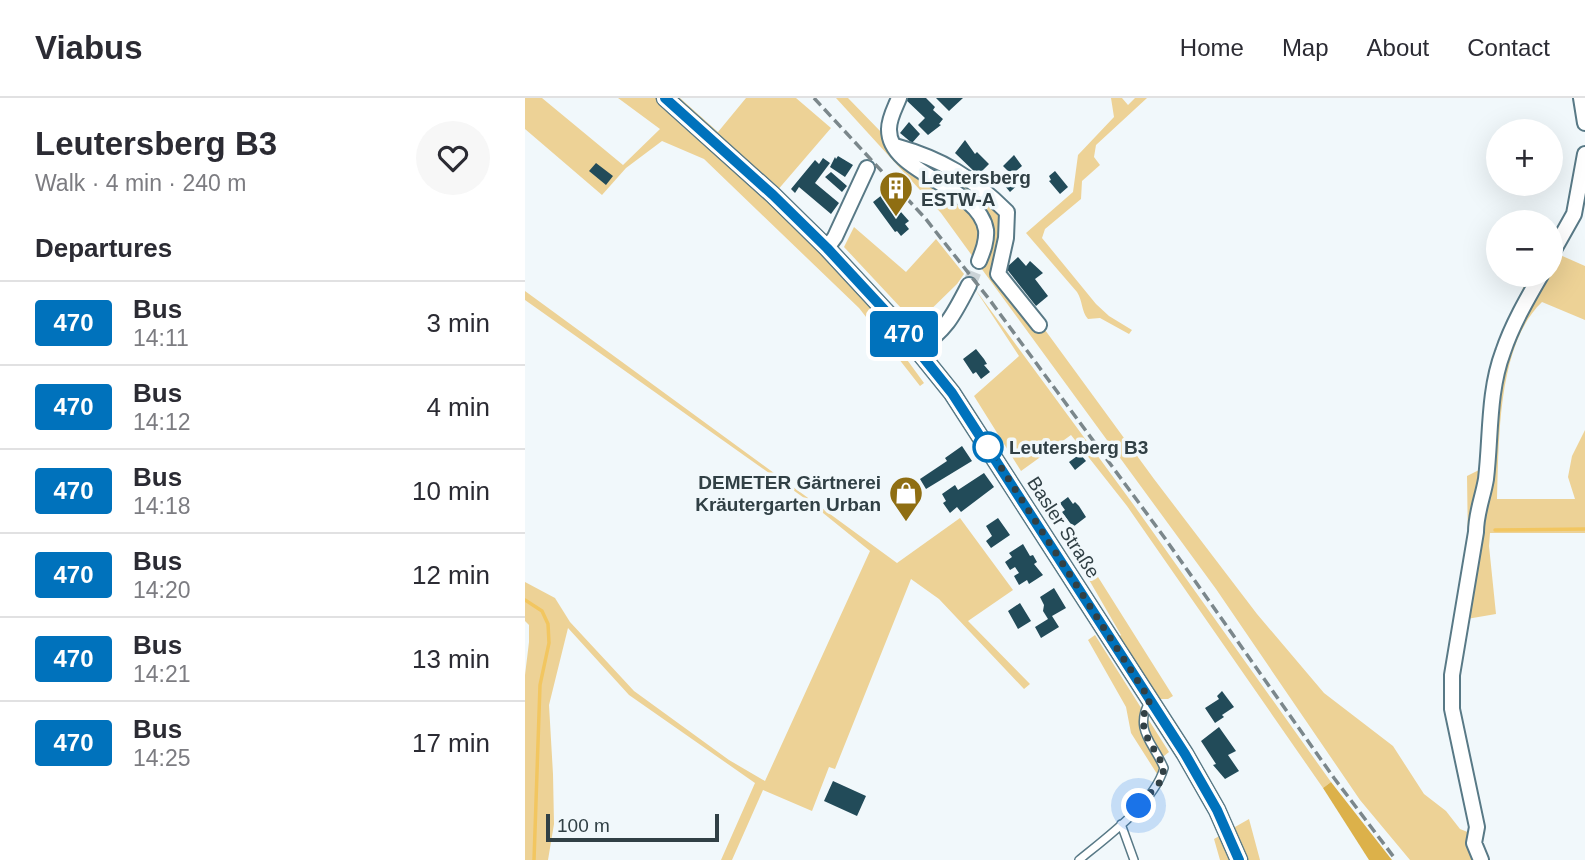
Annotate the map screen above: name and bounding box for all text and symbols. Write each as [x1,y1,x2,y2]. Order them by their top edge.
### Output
text: Viabus [35,29,143,66]
text: Home [1180,34,1244,61]
text: Map [1282,34,1329,61]
text: About [1367,34,1429,61]
text: Contact [1467,34,1550,61]
map controls [1486,119,1563,287]
button: + [1486,119,1563,196]
button: heart [416,121,490,195]
text: Leutersberg B3 [35,125,277,162]
place label: Leutersberg ESTW-A [921,167,1031,210]
building icon: Leutersberg ESTW-A [877,169,915,218]
text: Walk · 4 min · 240 m [35,170,246,196]
button: − [1486,210,1563,287]
text: Departures [35,233,172,263]
text: Bus [133,294,182,324]
text: 3 min [426,308,490,338]
text: 470 [53,309,94,336]
line badge: 470 [864,311,944,357]
text: 470 [884,320,924,347]
text: 14:11 [133,325,189,351]
text: Bus [133,378,182,408]
text: 4 min [426,392,490,422]
text: 470 [53,393,94,420]
text: 14:12 [133,409,191,435]
marker: Leutersberg B3 [973,432,1003,462]
place label: Leutersberg B3 [1009,437,1148,458]
text: Bus [133,462,182,492]
place label: DEMETER Gärtnerei Kräutergarten Urban [695,472,881,515]
street label: Basler Straße [1023,473,1104,582]
shop icon: DEMETER Gärtnerei Kräutergarten Urban [887,474,925,523]
text: 10 min [412,476,490,506]
text: 470 [53,477,94,504]
text: 14:18 [133,493,191,519]
text: Bus [133,546,182,576]
text: 12 min [412,560,490,590]
text: 470 [53,561,94,588]
text: 14:20 [133,577,191,603]
text: Bus [133,630,182,660]
text: 13 min [412,644,490,674]
text: 470 [53,645,94,672]
text: 14:21 [133,661,191,687]
text: Bus [133,714,182,744]
text: 17 min [412,728,490,758]
text: 470 [53,729,94,756]
text: 14:25 [133,745,191,771]
your location [1121,788,1156,823]
scale bar [546,811,719,843]
text: 100 m [557,815,610,836]

